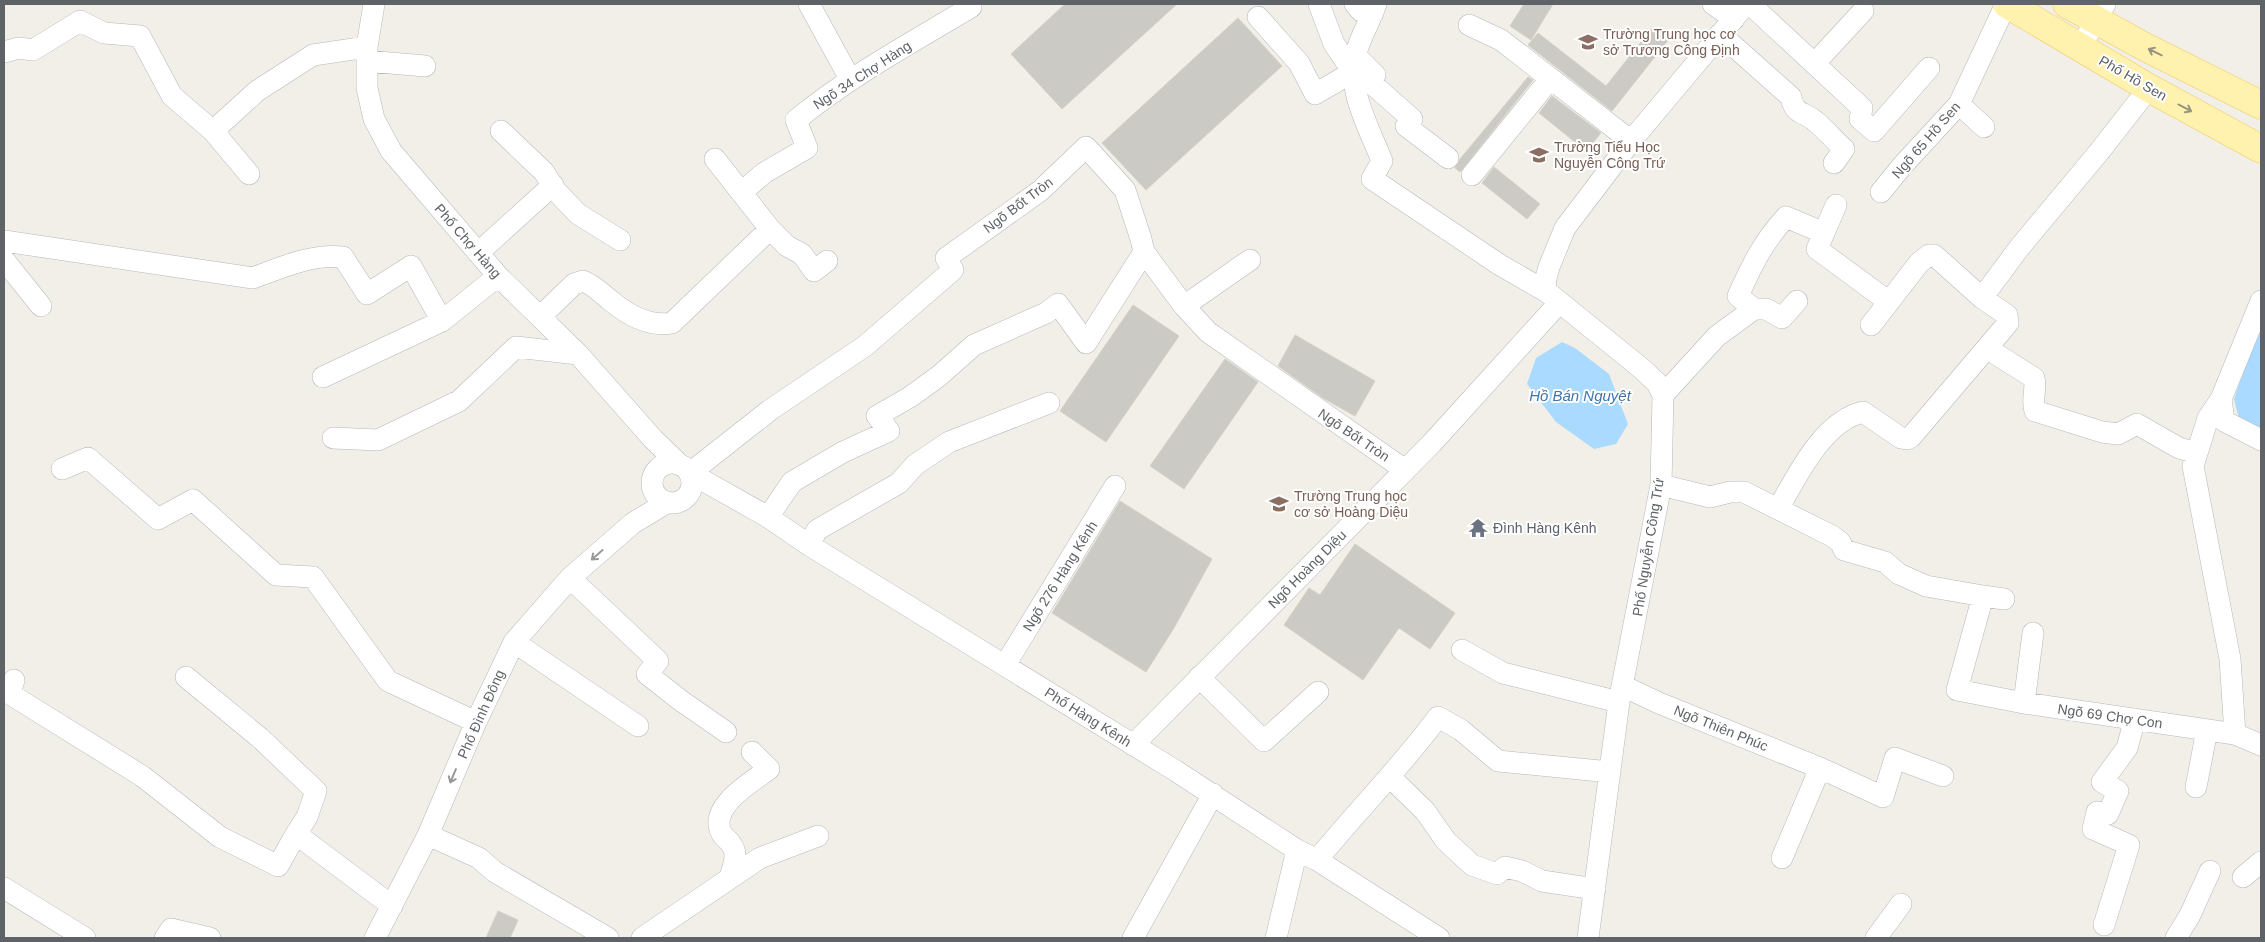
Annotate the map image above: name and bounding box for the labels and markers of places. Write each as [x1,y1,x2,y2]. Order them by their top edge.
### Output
place label: Trường Trung học cơ sở Trương Công Định [1603,26,1740,58]
school or university icon: Trường Trung học cơ sở Trương Công Định [1577,31,1599,53]
place label: Trường Tiểu Học Nguyễn Công Trứ [1554,139,1665,171]
school or university icon: Trường Tiểu Học Nguyễn Công Trứ [1528,144,1550,166]
place label: Trường Trung học cơ sở Hoàng Diệu [1294,488,1408,520]
school or university icon: Trường Trung học cơ sở Hoàng Diệu [1268,493,1290,515]
temple icon: Đình Hàng Kênh [1467,517,1489,539]
place label: Đình Hàng Kênh [1493,520,1597,536]

